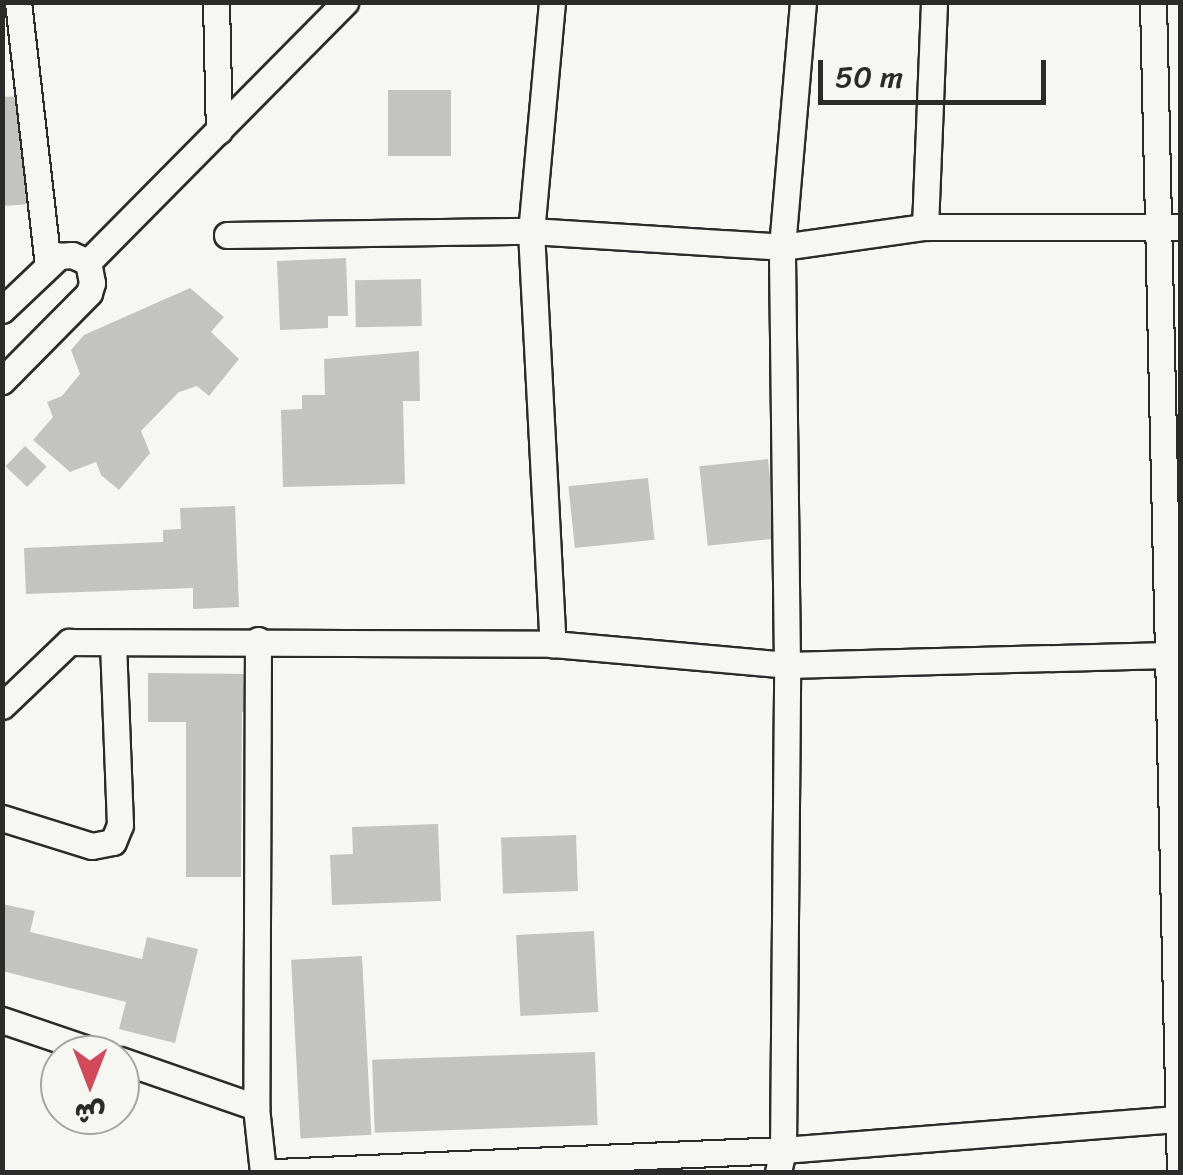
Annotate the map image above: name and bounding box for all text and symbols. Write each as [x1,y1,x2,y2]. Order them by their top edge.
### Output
scale bar [823,40,1050,102]
text: 50 m [835,50,903,104]
north arrow [40,1035,140,1135]
text: ش [75,1089,105,1138]

